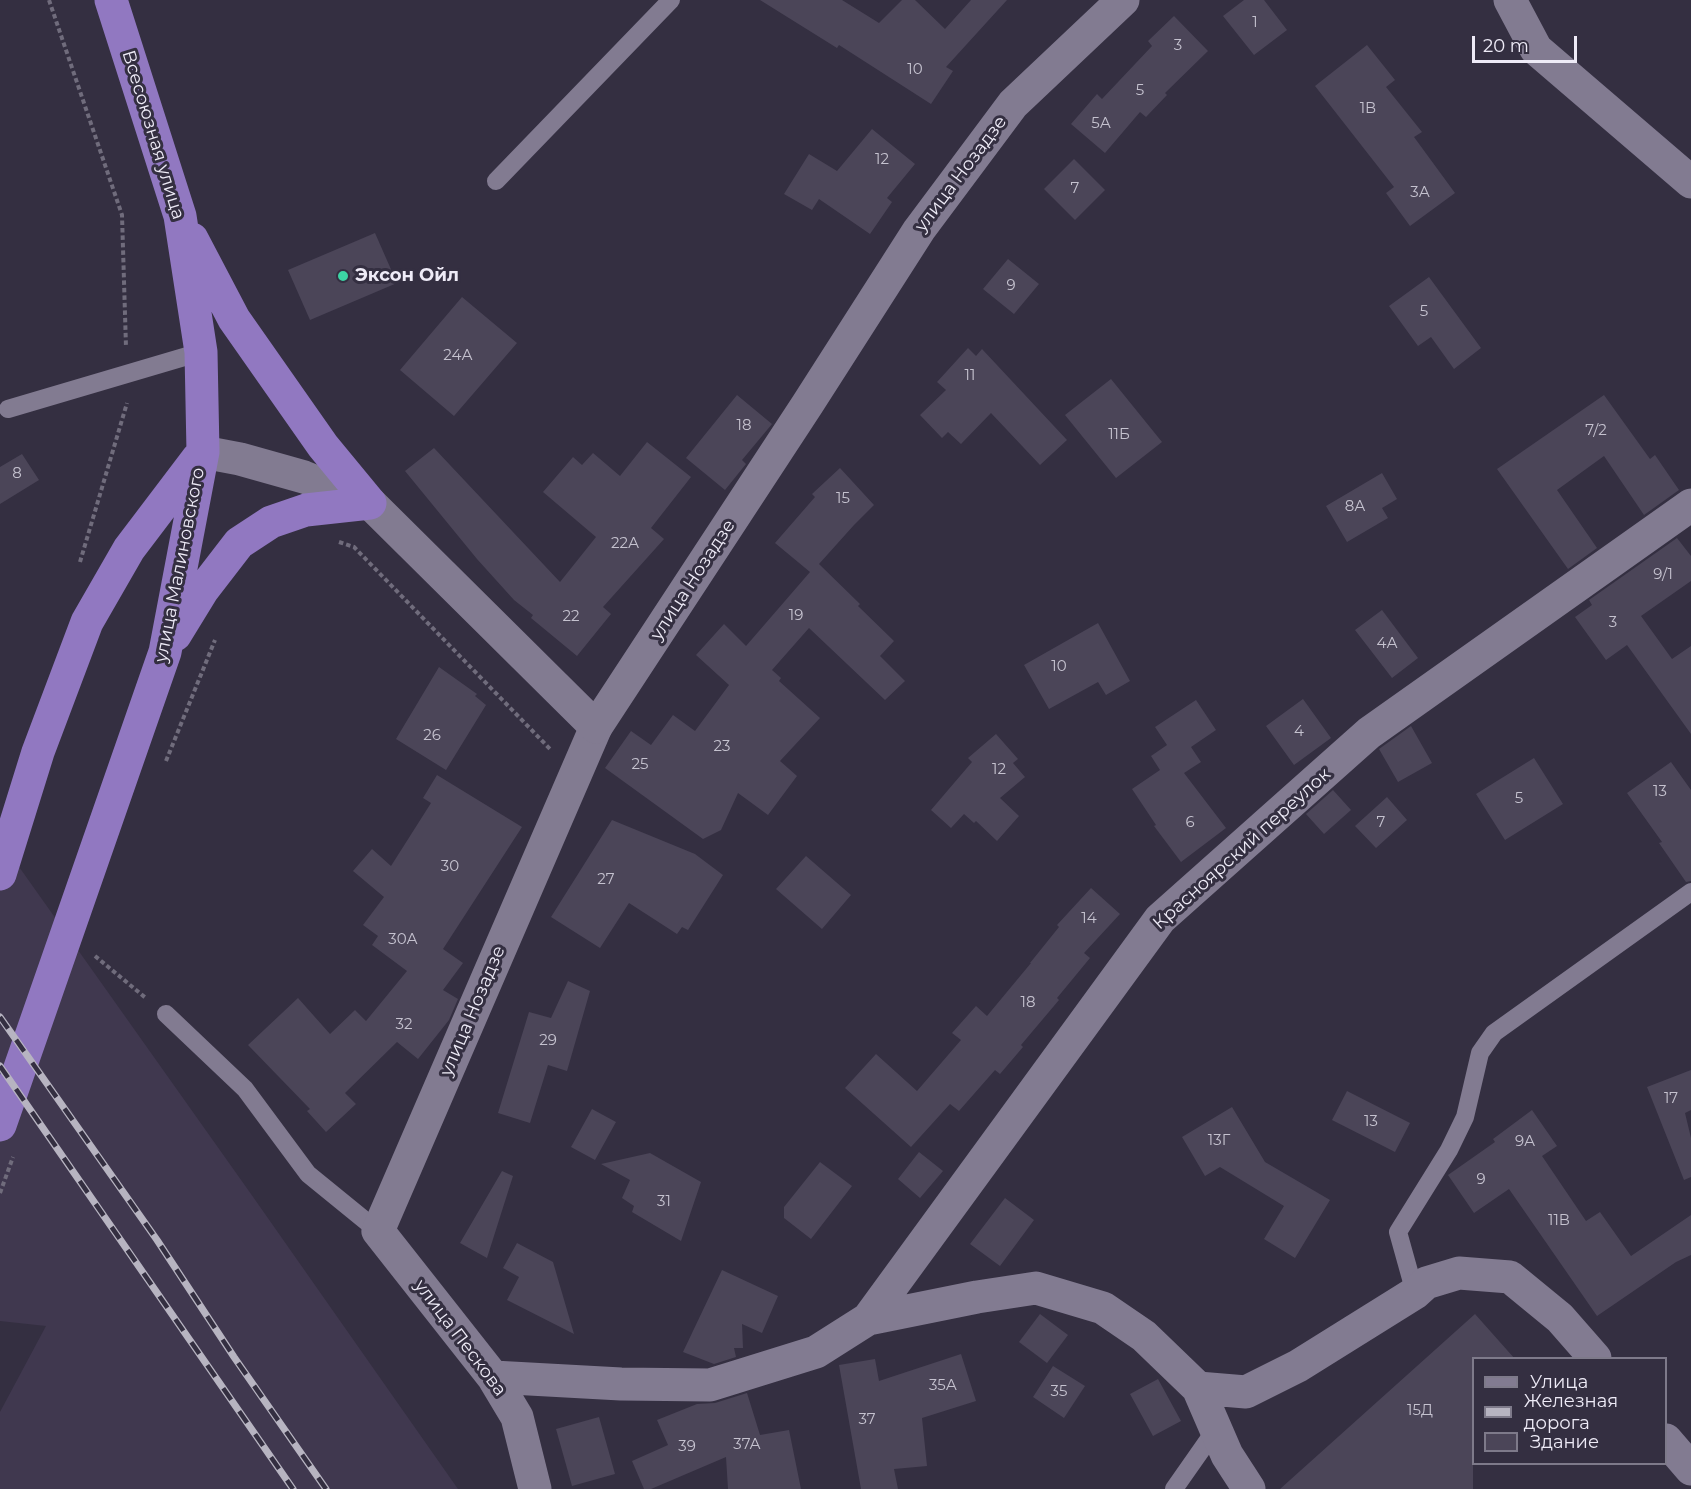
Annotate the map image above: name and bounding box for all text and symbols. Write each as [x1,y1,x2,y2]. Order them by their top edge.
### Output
house number: 1 [1252,14,1258,32]
scale bar [1475,24,1580,62]
text: 20 m [1483,35,1529,57]
house number: 3 [1174,37,1182,55]
street label: Всесоюзная улица [117,48,189,222]
house number: 10 [907,61,923,79]
house number: 5 [1136,82,1144,100]
house number: 1В [1360,100,1376,118]
street label: улица Нозадзе [910,112,1012,236]
house number: 5А [1091,115,1111,133]
house number: 12 [875,151,889,169]
house number: 7 [1071,180,1079,198]
house number: 3А [1410,184,1430,202]
place label: Эксон Ойл [355,265,459,287]
marker: Эксон Ойл [336,269,350,283]
house number: 9 [1006,277,1016,295]
house number: 5 [1420,303,1428,321]
house number: 24А [443,347,473,365]
house number: 11 [965,367,975,385]
house number: 18 [737,417,751,435]
house number: 7/2 [1585,422,1607,440]
house number: 11Б [1108,426,1130,444]
house number: 8 [12,465,22,483]
street label: улица Малиновского [150,466,210,664]
house number: 15 [836,490,850,508]
house number: 8А [1345,498,1365,516]
street label: улица Нозадзе [646,516,740,644]
house number: 22А [611,535,639,553]
house number: 9/1 [1653,566,1673,584]
house number: 19 [789,607,803,625]
house number: 22 [562,608,580,626]
house number: 3 [1609,614,1617,632]
house number: 4А [1376,635,1398,653]
house number: 10 [1051,658,1067,676]
house number: 4 [1294,723,1304,741]
house number: 26 [423,727,441,745]
house number: 23 [714,738,730,756]
house number: 25 [631,756,649,774]
house number: 12 [992,761,1006,779]
street label: Красноярский переулок [1149,764,1335,934]
house number: 13 [1653,783,1667,801]
house number: 5 [1515,790,1523,808]
house number: 6 [1185,814,1195,832]
house number: 7 [1377,814,1385,832]
house number: 30 [441,858,459,876]
house number: 27 [597,871,615,889]
house number: 14 [1081,910,1097,928]
house number: 30А [388,931,418,949]
street label: улица Нозадзе [436,942,510,1080]
house number: 18 [1021,994,1035,1012]
house number: 32 [396,1016,412,1034]
house number: 29 [539,1032,557,1050]
house number: 17 [1664,1090,1678,1108]
house number: 13 [1364,1113,1378,1131]
house number: 13Г [1208,1132,1230,1150]
house number: 9А [1515,1133,1535,1151]
house number: 9 [1476,1171,1486,1189]
house number: 31 [657,1193,671,1211]
house number: 11В [1548,1212,1570,1230]
street label: улица Пескова [409,1276,511,1400]
legend [1472,1357,1667,1465]
text: Улица [1530,1371,1588,1393]
house number: 35А [929,1377,957,1395]
house number: 35 [1051,1383,1067,1401]
text: Железная дорога [1524,1390,1618,1434]
house number: 15Д [1407,1402,1433,1420]
house number: 37 [858,1411,876,1429]
text: Здание [1530,1431,1599,1453]
house number: 37А [733,1436,761,1454]
house number: 39 [678,1438,696,1456]

